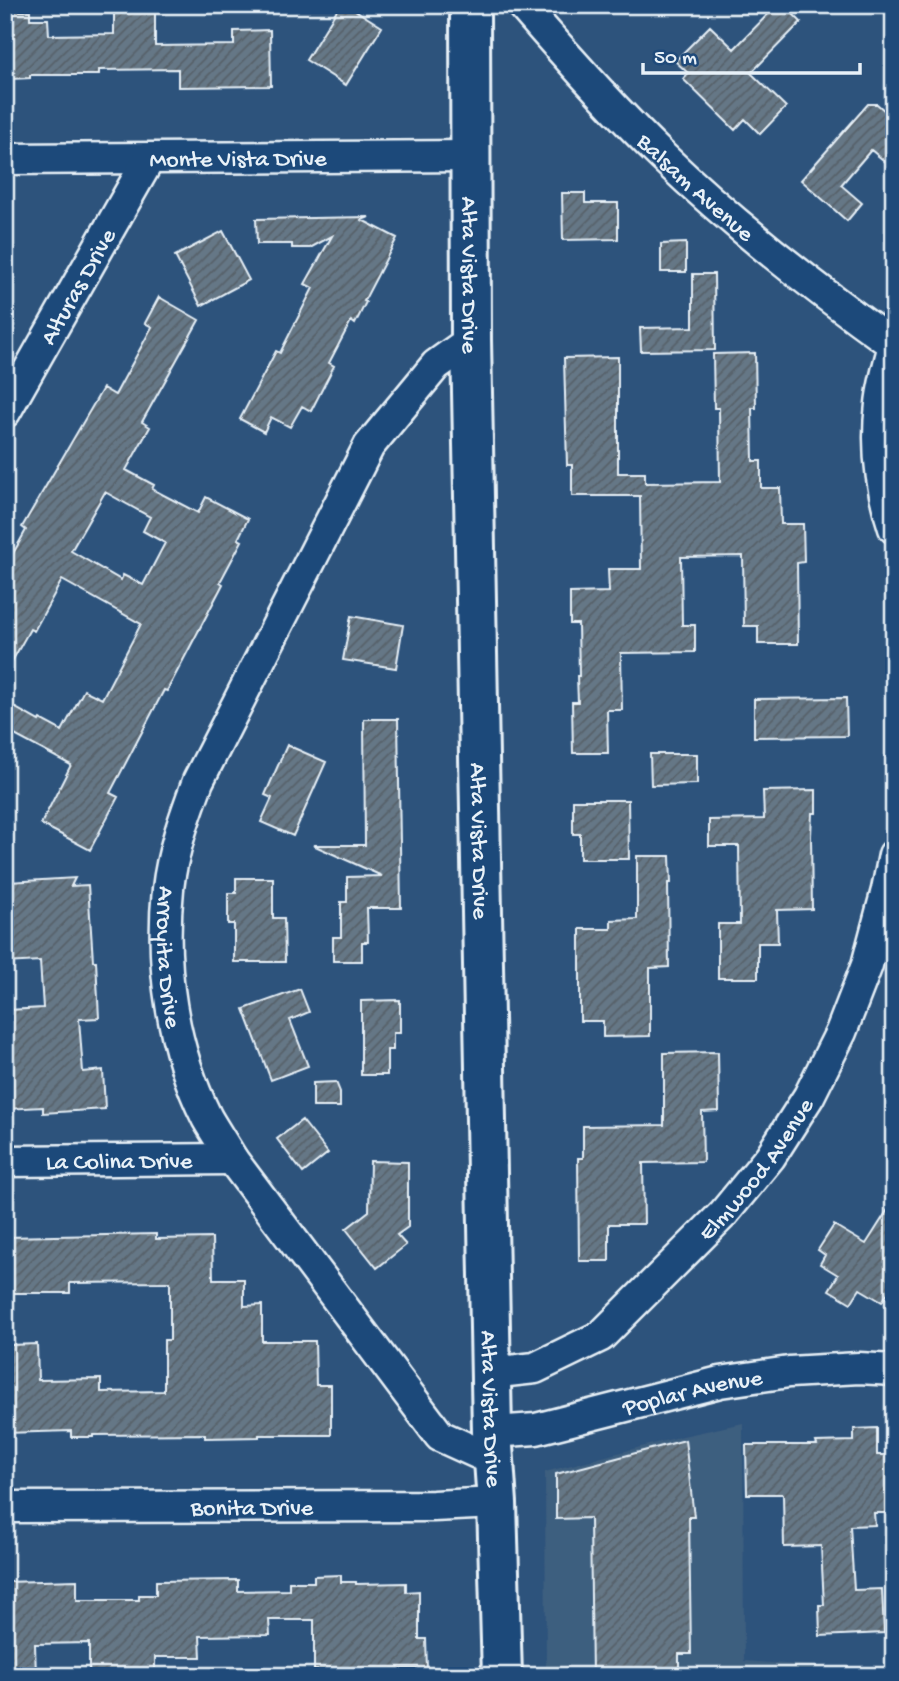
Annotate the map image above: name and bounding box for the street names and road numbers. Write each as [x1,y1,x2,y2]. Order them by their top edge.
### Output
street label: Balsam Avenue [629,128,759,250]
street label: Monte Vista Drive [149,146,327,176]
street label: Alta Vista Drive [453,197,482,354]
street label: Alturas Drive [35,224,125,351]
street label: Alta Vista Drive [461,762,493,920]
street label: Arroyita Drive [148,885,186,1032]
street label: Elmwood Avenue [694,1093,822,1248]
street label: La Colina Drive [46,1148,193,1179]
street label: Alta Vista Drive [472,1330,507,1489]
street label: Poplar Avenue [619,1365,765,1425]
street label: Bonita Drive [190,1495,314,1525]

